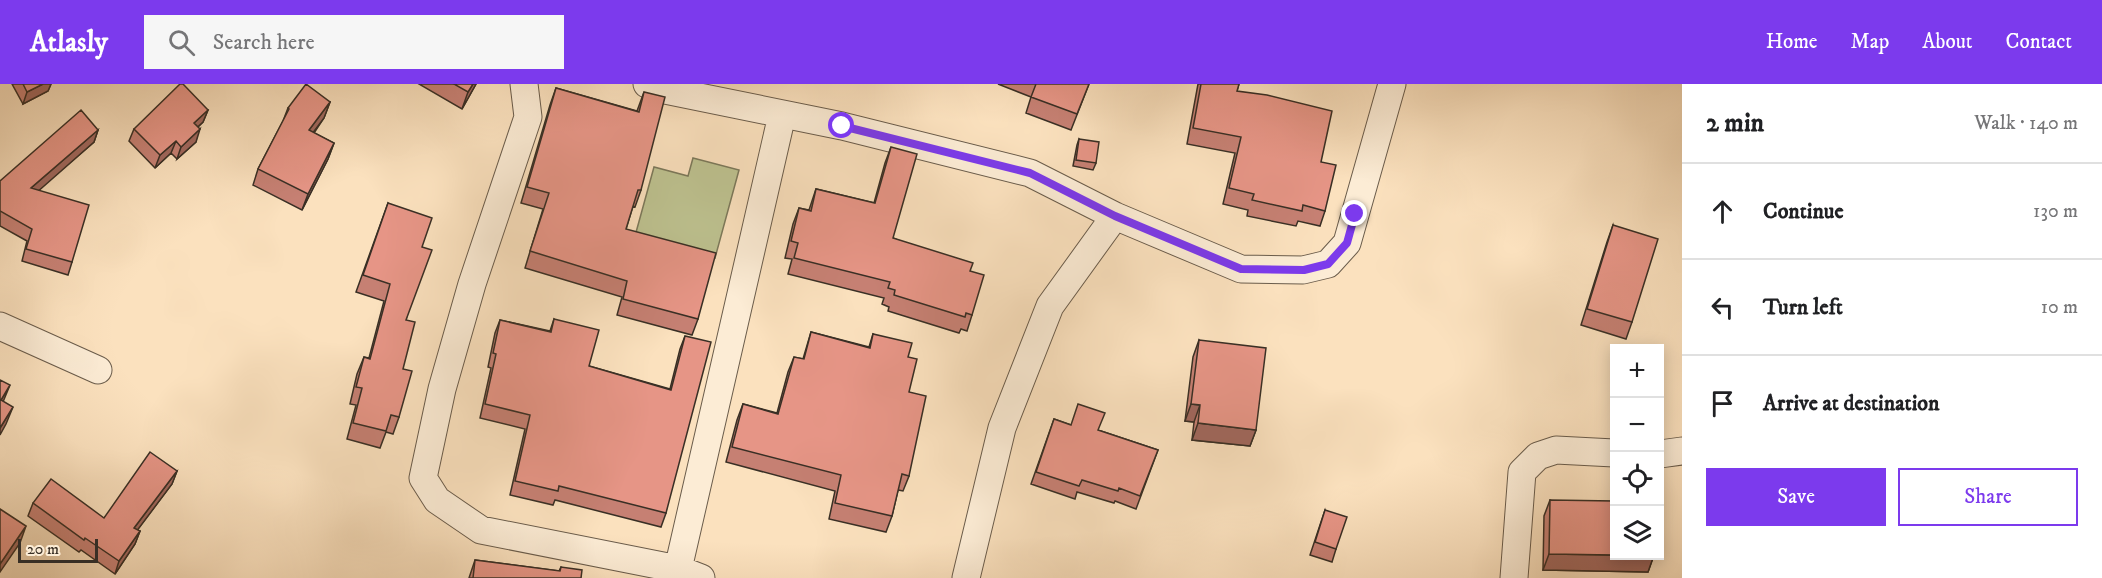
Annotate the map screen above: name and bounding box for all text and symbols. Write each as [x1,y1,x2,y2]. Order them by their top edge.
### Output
search box [144,15,564,69]
text: Atlasly [30,25,108,60]
icon: search [165,26,198,59]
text: Search here [213,29,315,56]
text: Home [1766,29,1818,55]
text: Map [1851,29,1889,55]
text: About [1922,29,1973,55]
text: Contact [2006,29,2072,55]
text: 2 min [1706,107,1764,140]
text: Walk · 140 m [1974,111,2078,136]
route start [828,112,854,138]
icon: ahead [1706,195,1739,228]
text: Continue [1763,198,1844,225]
text: 130 m [2033,199,2078,224]
route end [1341,200,1367,226]
icon: left [1706,291,1739,324]
text: Turn left [1763,294,1843,321]
text: 10 m [2041,295,2078,320]
map controls [1610,344,1664,560]
button: + [1610,344,1664,398]
icon: arrive [1706,387,1739,420]
text: Arrive at destination [1763,390,1940,417]
button: − [1610,398,1664,452]
button: locate [1610,452,1664,506]
button: Save [1706,468,1886,526]
button: Share [1898,468,2078,526]
button: layers [1610,506,1664,560]
scale bar [18,536,98,564]
text: 20 m [27,539,59,559]

